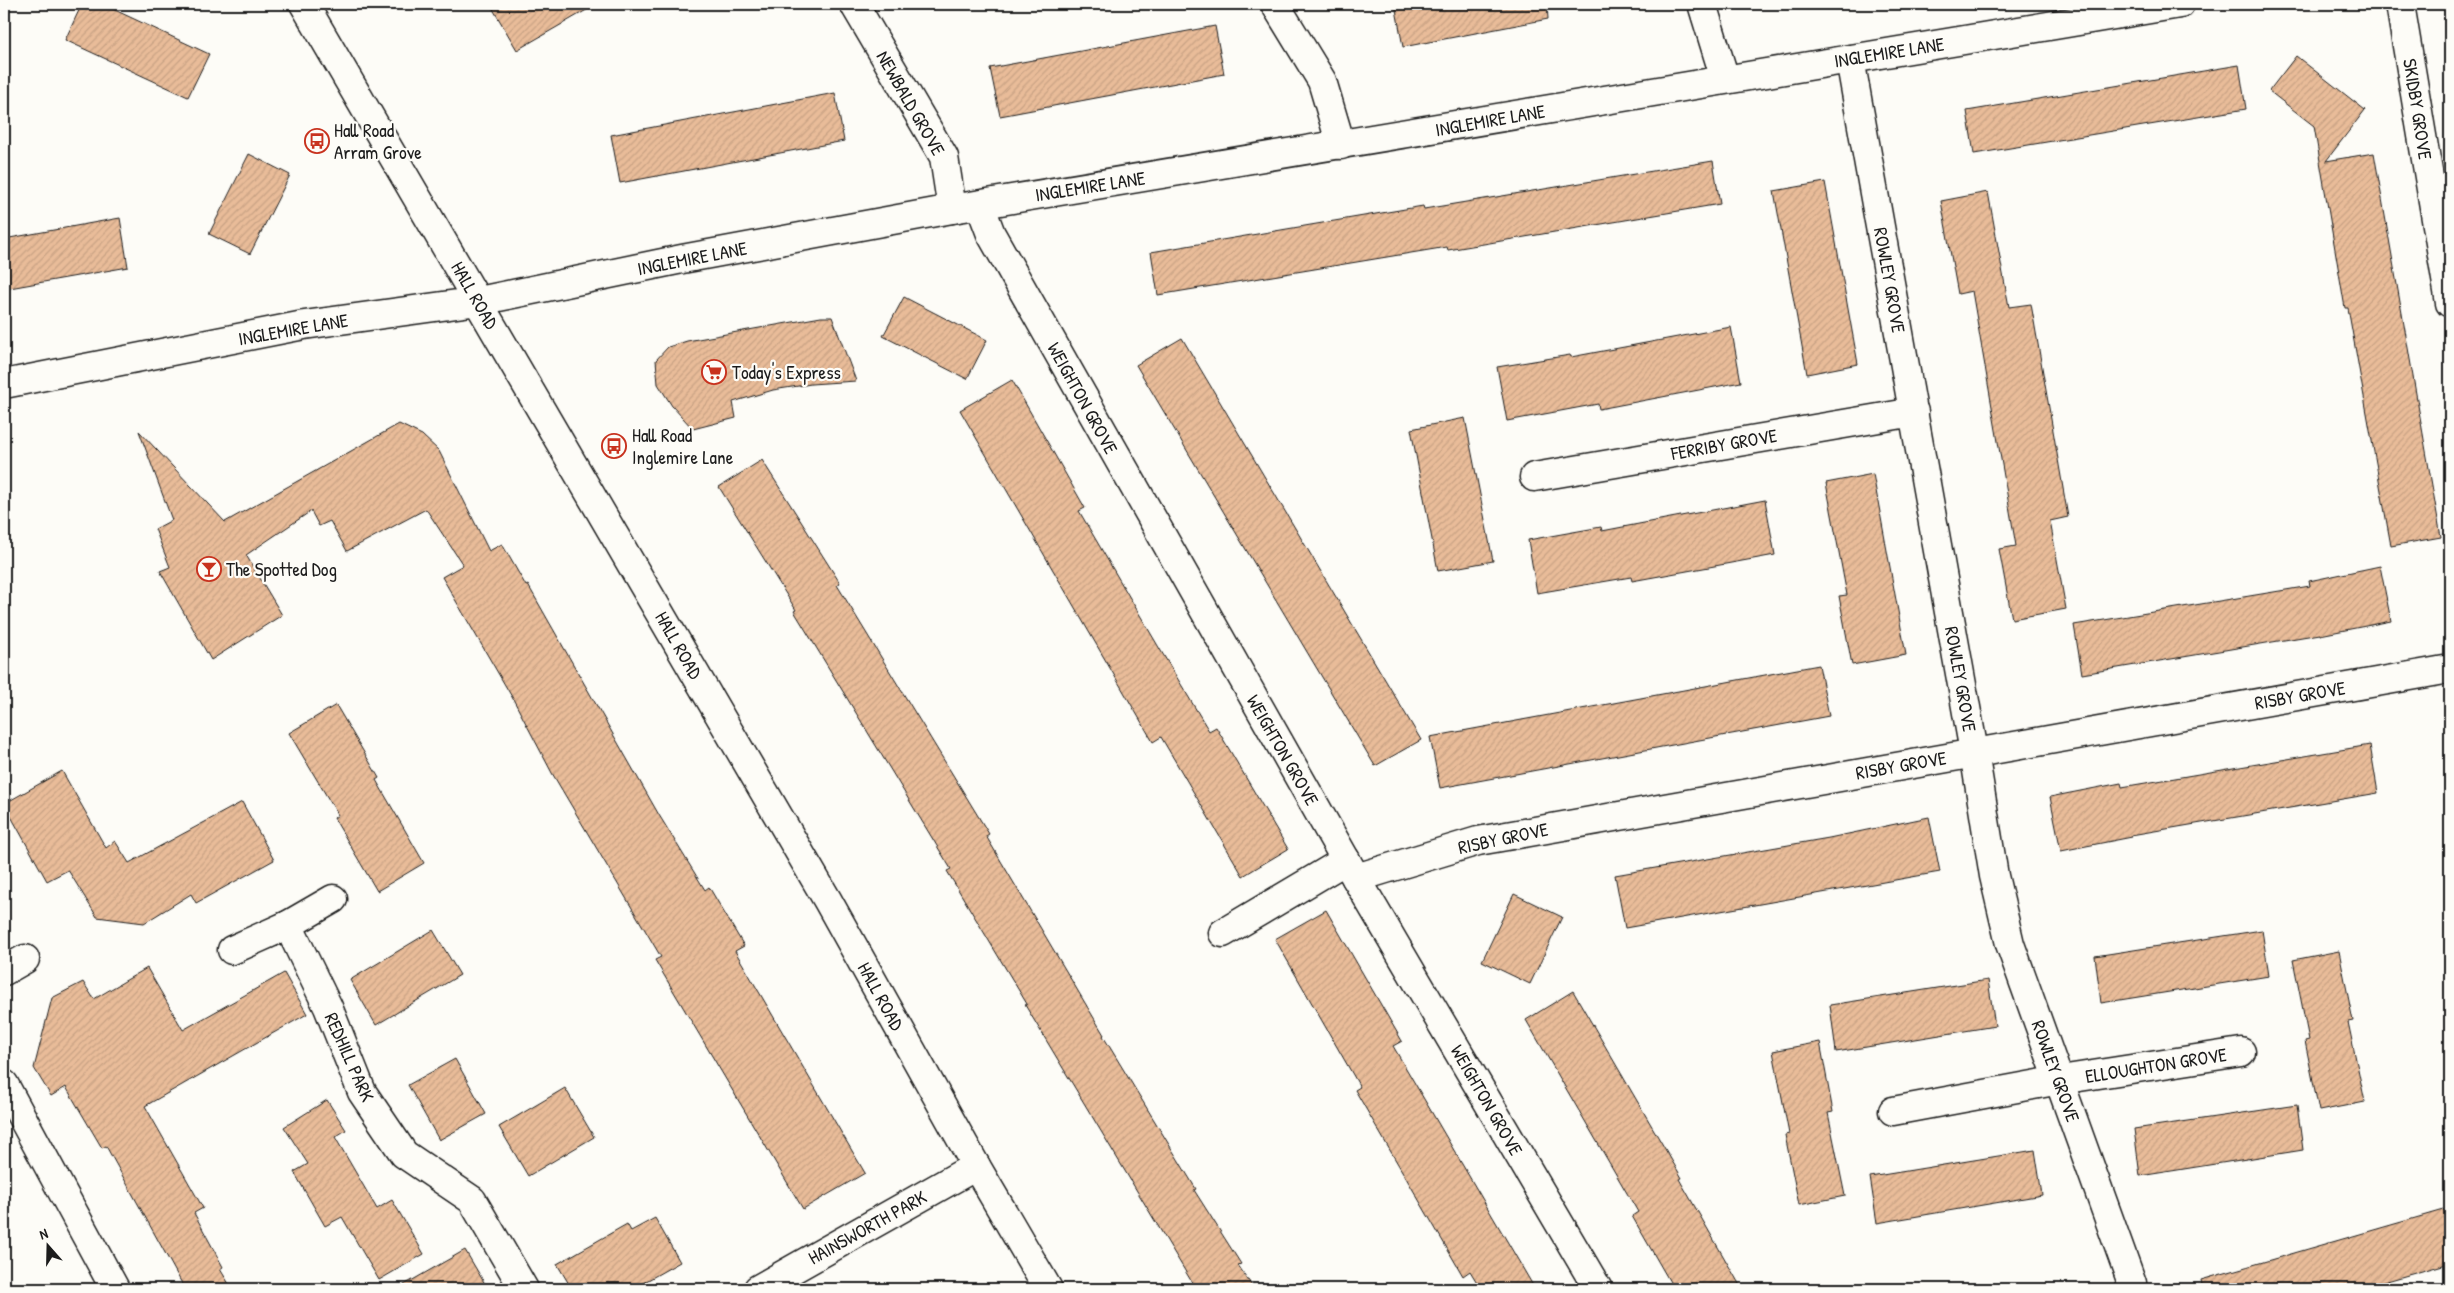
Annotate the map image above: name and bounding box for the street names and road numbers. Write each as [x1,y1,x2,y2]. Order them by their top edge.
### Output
street label: INGLEMIRE LANE [1832,30,1947,74]
street label: NEWBALD GROVE [870,46,952,161]
street label: SKIDBY GROVE [2397,57,2439,162]
street label: INGLEMIRE LANE [1433,97,1548,142]
street label: INGLEMIRE LANE [1033,164,1148,208]
street label: ROWLEY GROVE [1868,225,1912,335]
street label: INGLEMIRE LANE [635,235,750,281]
street label: HALL ROAD [445,256,505,334]
street label: INGLEMIRE LANE [236,306,351,351]
street label: WEIGHTON GROVE [1042,338,1125,459]
street label: FERRIBY GROVE [1668,422,1780,466]
street label: HALL ROAD [649,606,709,684]
street label: ROWLEY GROVE [1939,624,1983,734]
street label: RISBY GROVE [2253,674,2348,716]
street label: WEIGHTON GROVE [1241,690,1326,811]
street label: RISBY GROVE [1854,744,1949,786]
street label: RISBY GROVE [1455,816,1551,860]
street label: HALL ROAD [852,957,910,1035]
street label: REDHILL PARK [319,1008,381,1106]
street label: ROWLEY GROVE [2026,1017,2087,1126]
street label: WEIGHTON GROVE [1445,1040,1530,1161]
street label: ELLOUGHTON GROVE [2083,1041,2229,1089]
street label: HAINSWORTH PARK [803,1184,931,1270]

